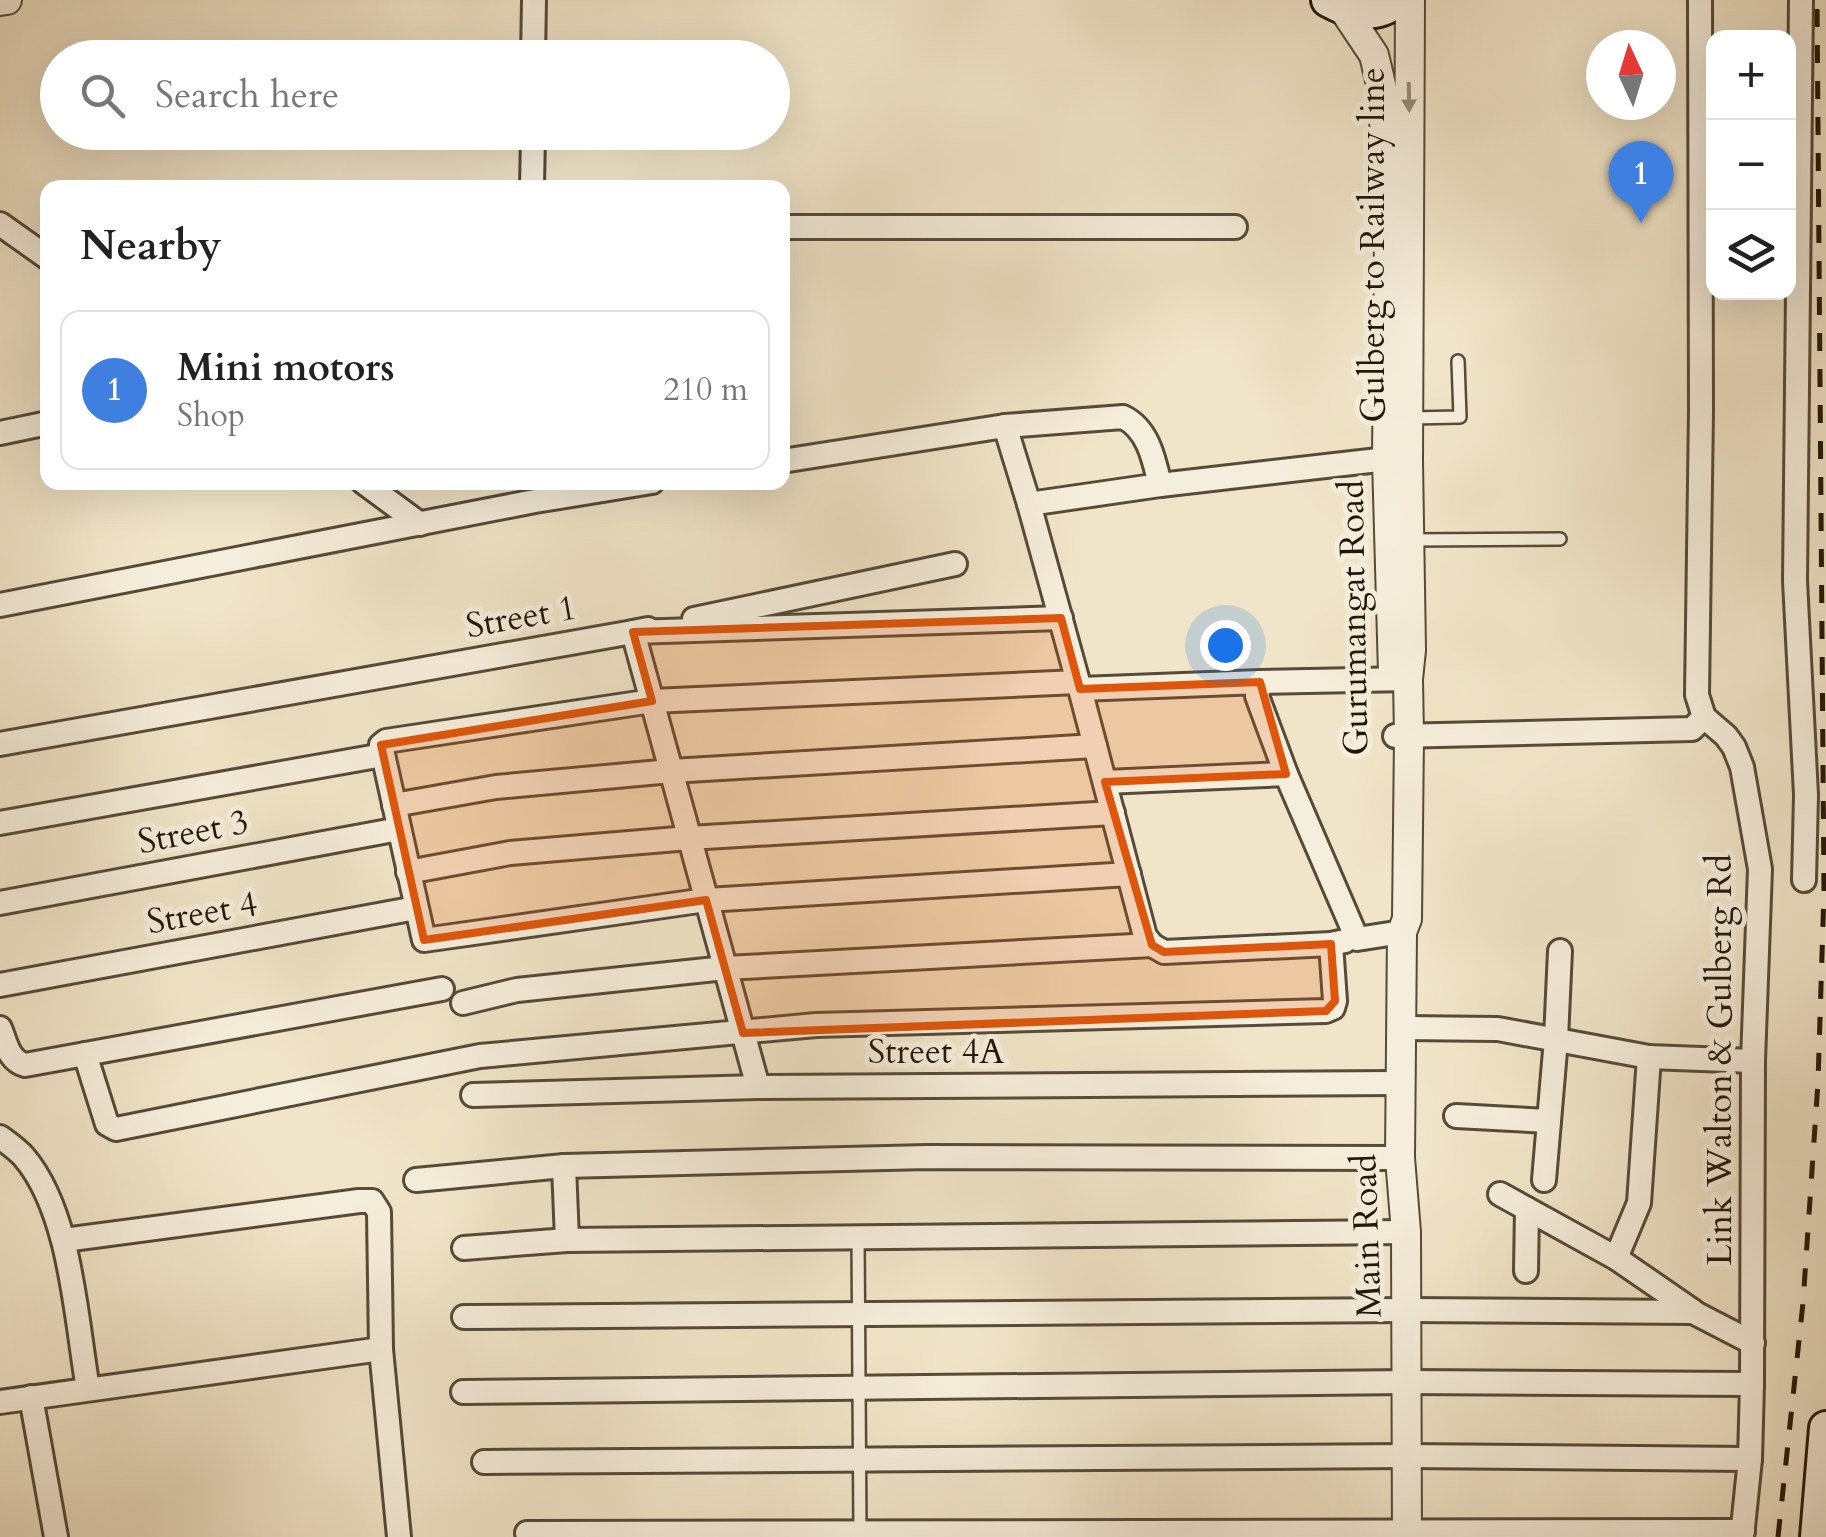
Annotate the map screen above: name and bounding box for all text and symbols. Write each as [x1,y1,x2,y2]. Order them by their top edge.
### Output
north arrow [1586,30,1676,120]
map controls [1706,30,1796,300]
button: + [1706,30,1796,120]
search box [40,40,790,150]
street label: Gulberg to Railway line [1349,67,1397,423]
icon: search [75,68,130,123]
text: Search here [155,69,339,121]
one-way arrow [1402,82,1418,114]
button: − [1706,120,1796,210]
pin: 1 [1608,140,1674,223]
button: layers [1706,210,1796,300]
text: Nearby [80,217,222,274]
text: Mini motors [177,342,394,394]
text: 1 [106,368,123,412]
text: 210 m [663,368,748,412]
text: Shop [177,394,245,438]
street label: Gurumangat Road [1328,479,1380,756]
street label: Street 1 [462,584,580,650]
your location [1200,620,1251,671]
street label: Street 3 [134,798,253,866]
street label: Link Walton & Gulberg Rd [1696,854,1744,1266]
street label: Street 4 [143,880,261,946]
street label: Street 4A [868,1028,1004,1076]
street label: Main Road [1340,1153,1394,1319]

